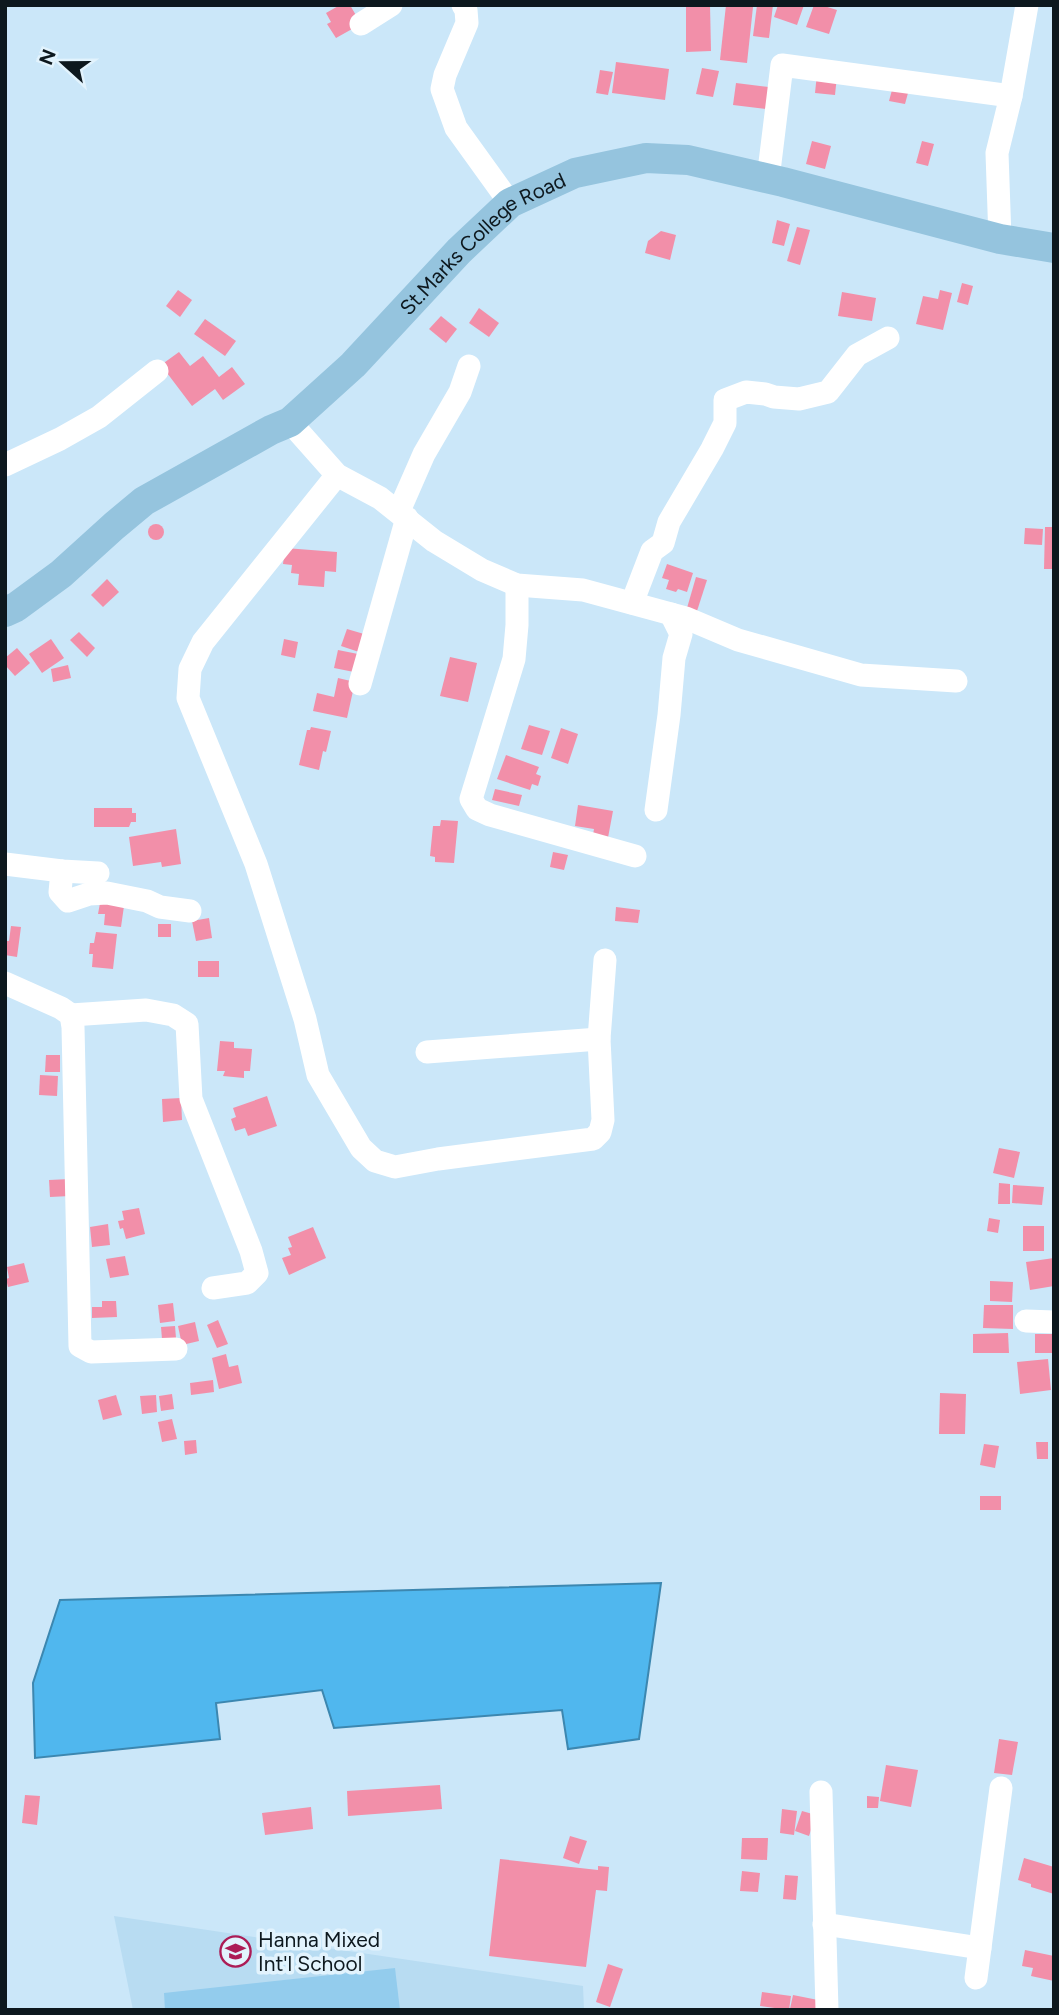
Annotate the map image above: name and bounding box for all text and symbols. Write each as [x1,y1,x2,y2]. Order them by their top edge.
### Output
north arrow [28,28,98,98]
text: N [34,46,61,68]
street label: St.Marks College Road [394,167,569,319]
place label: Hanna Mixed Int'l School [258,1927,380,1976]
school or university icon: Hanna Mixed Int'l School [218,1934,252,1968]

